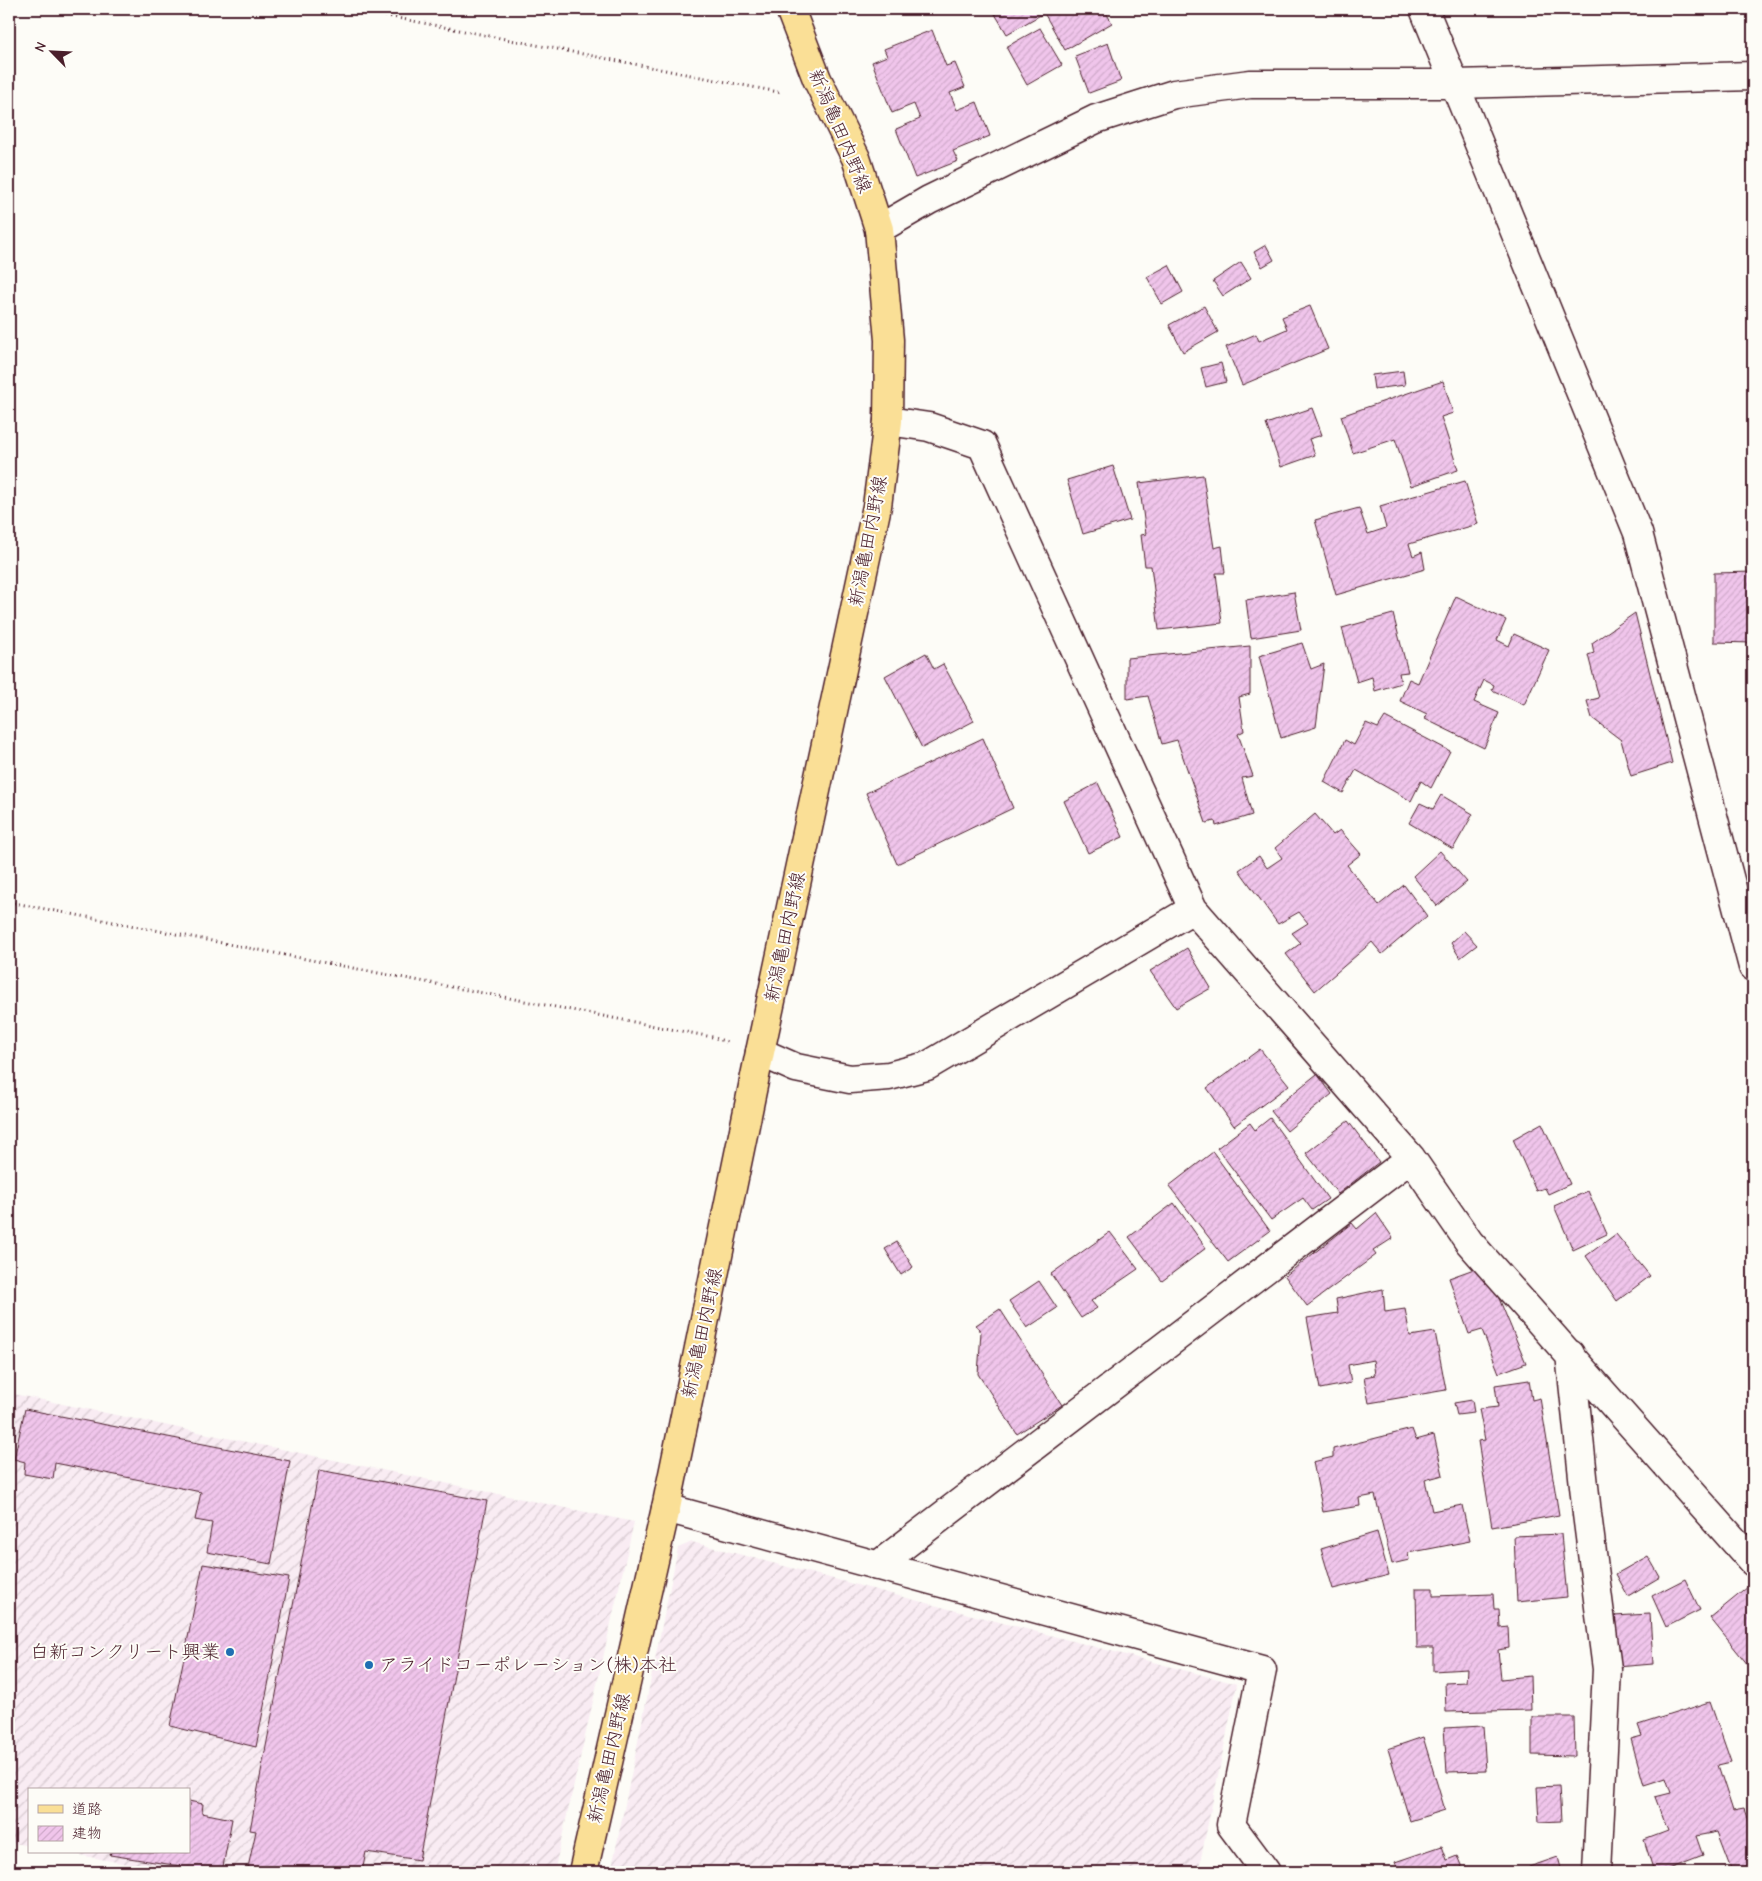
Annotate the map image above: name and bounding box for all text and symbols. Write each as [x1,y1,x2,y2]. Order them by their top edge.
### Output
north arrow [28,28,78,78]
text: N [31,39,50,55]
street label: 新潟亀田内野線 [804,65,876,197]
street label: 新潟亀田内野線 [845,474,891,608]
street label: 新潟亀田内野線 [760,870,810,1004]
street label: 新潟亀田内野線 [677,1266,727,1400]
place label: 白新コンクリート興業 [30,1641,220,1663]
marker: 白新コンクリート興業 [224,1646,236,1658]
place label: アライドコーポレーション(株)本社 [379,1654,677,1676]
marker: アライドコーポレーション(株)本社 [363,1659,375,1671]
street label: 新潟亀田内野線 [583,1691,635,1825]
legend [28,1788,190,1854]
text: 道路 [72,1800,102,1818]
text: 建物 [72,1824,102,1842]

